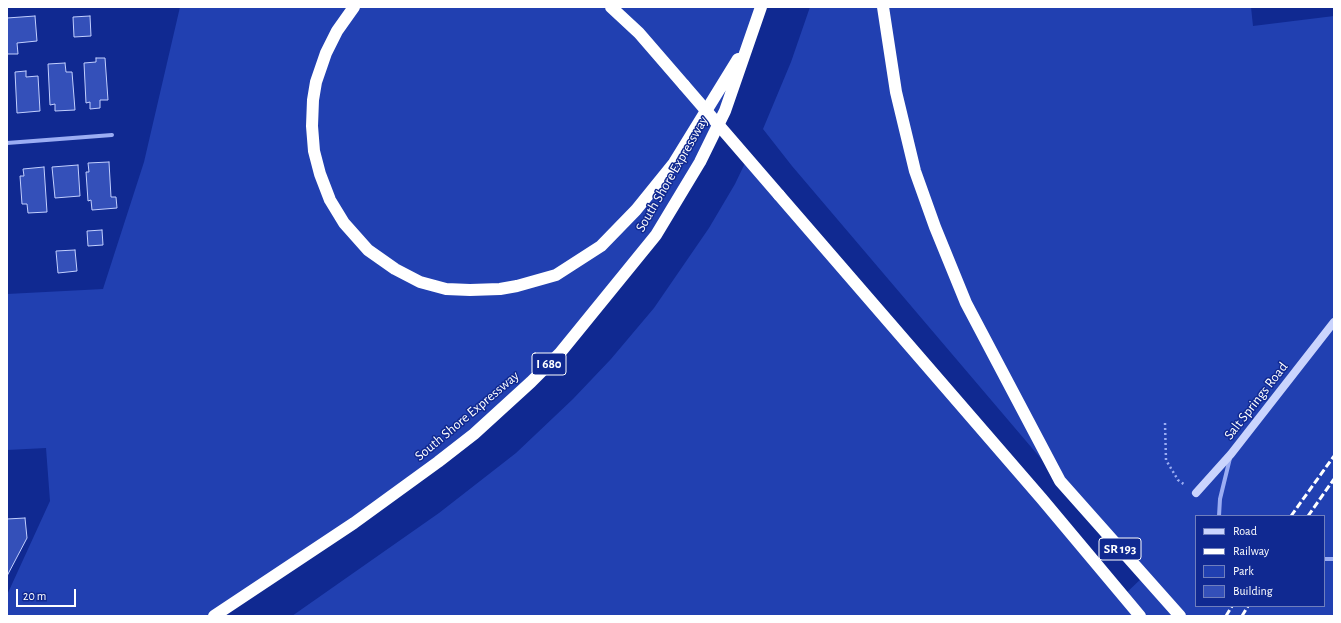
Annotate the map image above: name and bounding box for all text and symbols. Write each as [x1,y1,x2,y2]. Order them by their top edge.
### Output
street label: South Shore Expressway [632,113,712,235]
road number: I 680 [532,353,566,375]
street label: Salt Springs Road [1220,359,1292,443]
street label: South Shore Expressway [412,368,522,464]
legend [1195,515,1325,607]
text: Road [1233,525,1257,537]
road number: SR 193 [1099,538,1141,560]
text: Railway [1233,545,1269,557]
text: Park [1233,565,1254,577]
scale bar [18,581,78,607]
text: Building [1233,585,1273,597]
text: 20 m [23,590,46,602]

